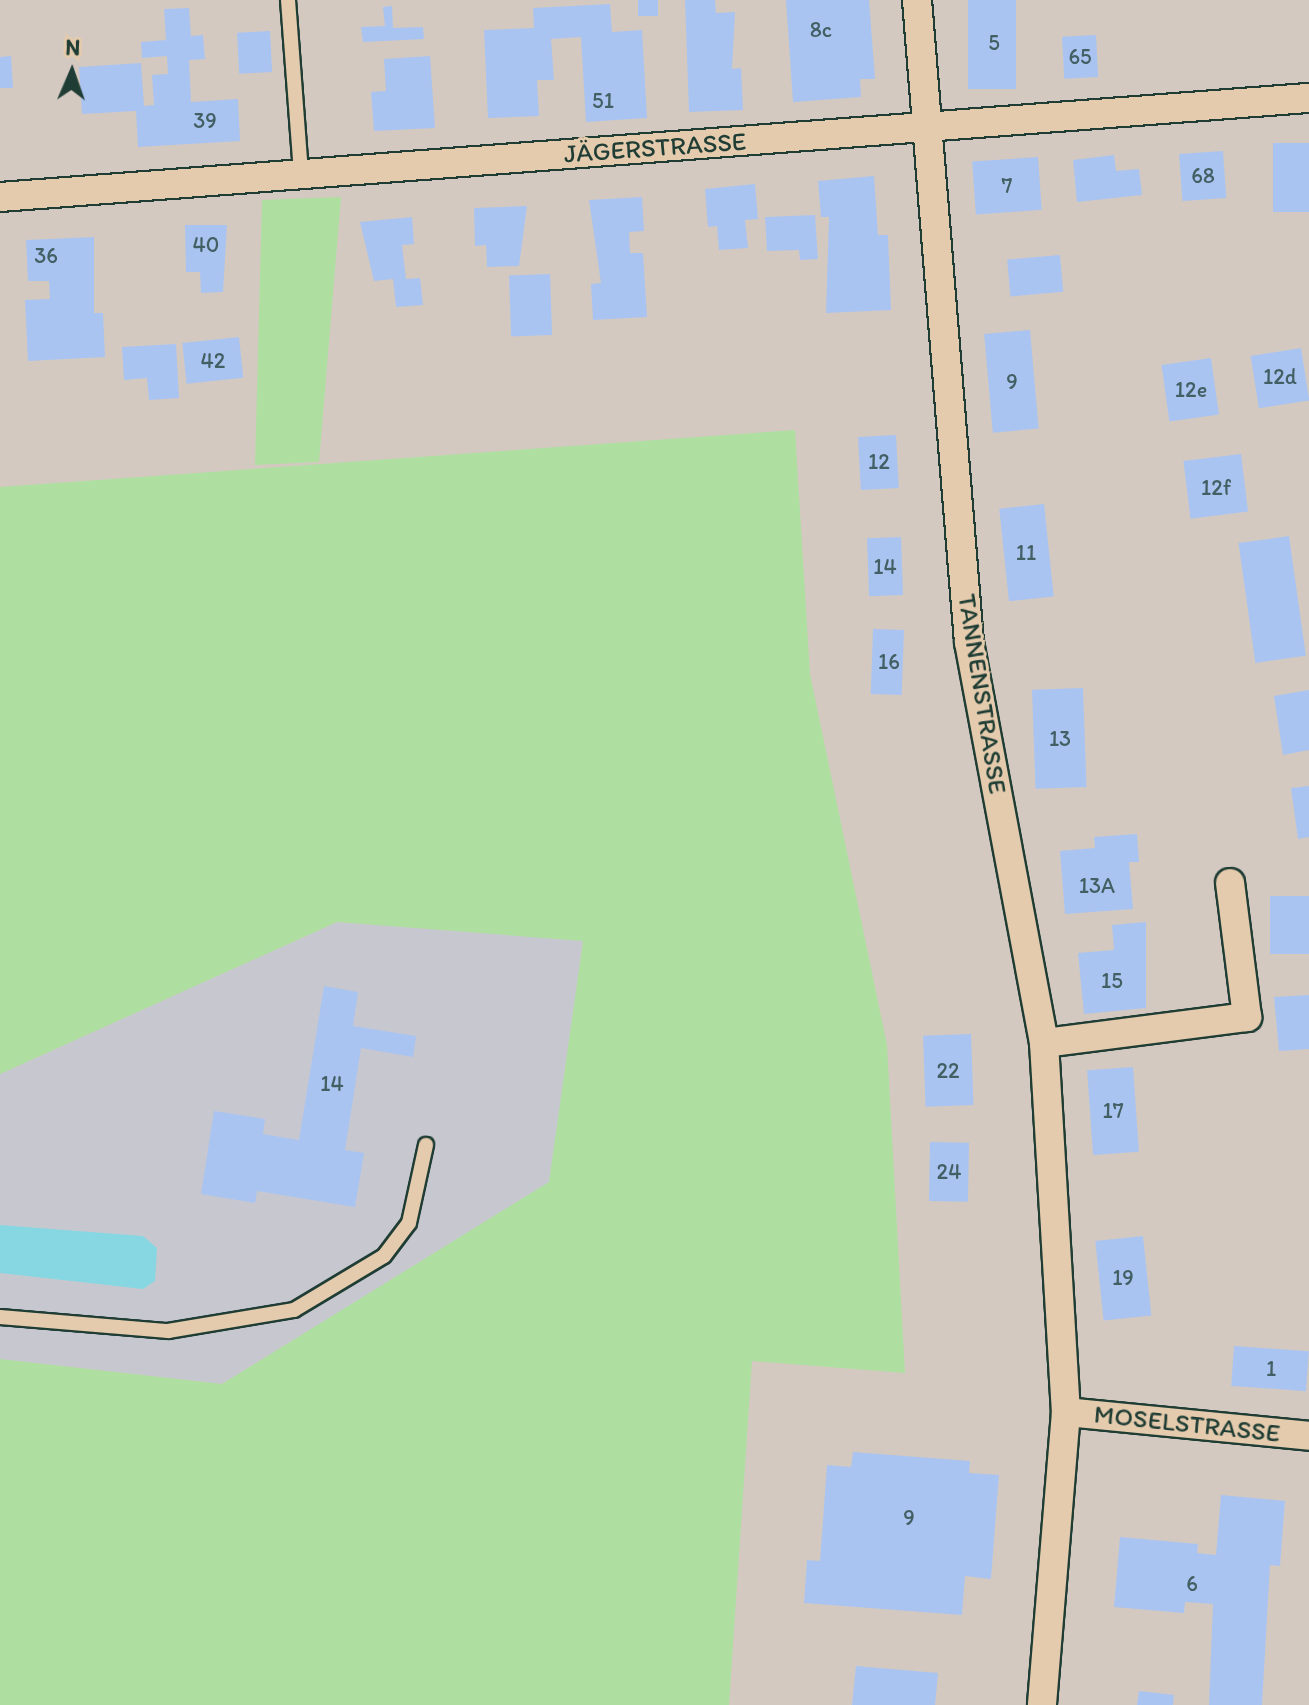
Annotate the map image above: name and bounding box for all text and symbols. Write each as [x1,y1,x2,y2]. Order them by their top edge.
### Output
house number: 8c [810,17,832,43]
house number: 5 [988,30,1000,56]
north arrow [32,32,112,112]
text: N [65,34,81,61]
house number: 65 [1068,44,1092,70]
house number: 51 [592,88,614,114]
house number: 39 [193,108,217,134]
street label: JÄGERSTRASSE [563,126,747,170]
house number: 68 [1191,163,1215,189]
house number: 7 [1002,173,1012,199]
house number: 40 [193,232,219,258]
house number: 36 [34,243,58,269]
house number: 42 [201,348,225,374]
house number: 12d [1263,364,1297,390]
house number: 9 [1006,369,1018,395]
house number: 12e [1175,377,1207,403]
house number: 12 [868,449,890,475]
house number: 12f [1201,475,1231,501]
house number: 11 [1016,540,1036,566]
house number: 14 [873,554,897,580]
street label: TANNENSTRASSE [951,592,1013,796]
house number: 16 [878,649,900,675]
house number: 13 [1049,726,1071,752]
house number: 13A [1079,873,1115,899]
house number: 15 [1101,968,1123,994]
house number: 22 [936,1058,960,1084]
house number: 14 [320,1071,344,1097]
house number: 17 [1102,1098,1124,1124]
house number: 24 [937,1159,961,1185]
house number: 19 [1112,1265,1134,1291]
house number: 1 [1266,1356,1276,1382]
street label: MOSELSTRASSE [1092,1399,1282,1449]
house number: 9 [903,1505,915,1531]
house number: 6 [1186,1571,1198,1597]

